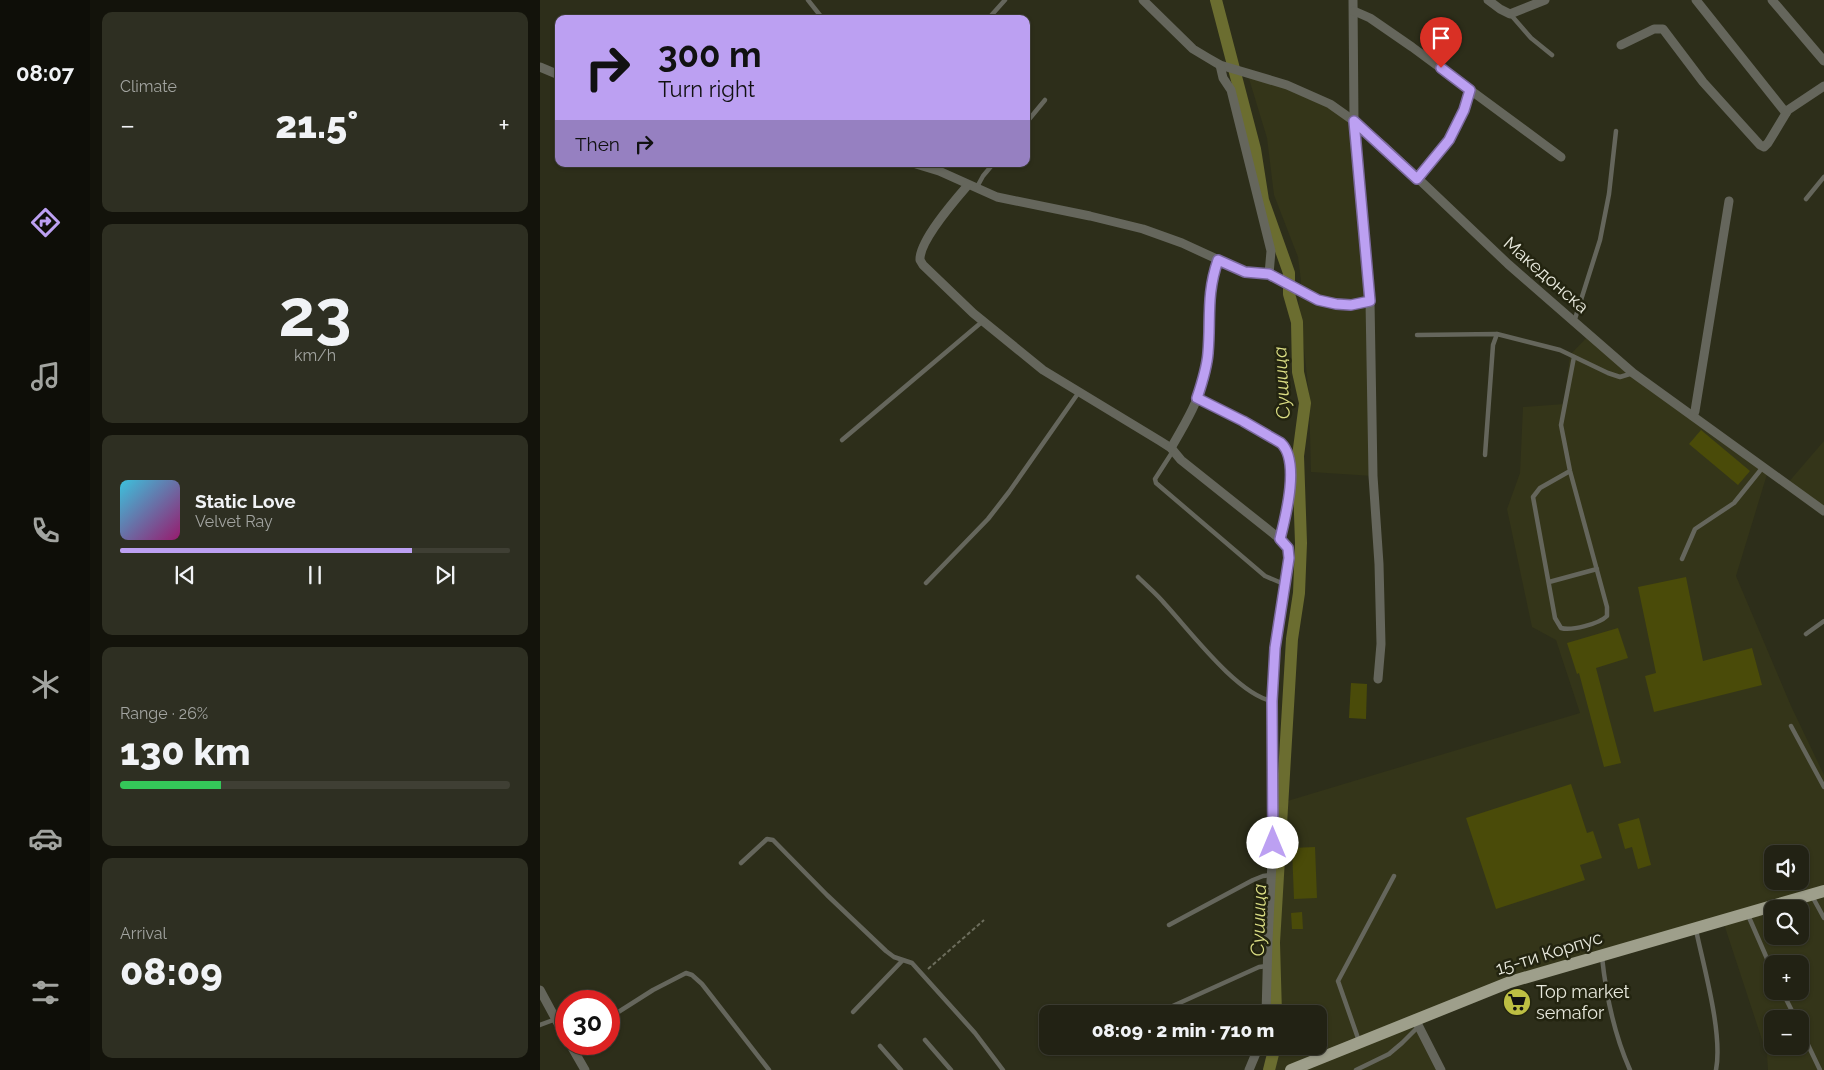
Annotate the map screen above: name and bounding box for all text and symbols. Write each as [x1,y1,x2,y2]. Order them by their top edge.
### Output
pin [1420,17,1462,68]
icon: arrive [1427,24,1455,52]
text: 300 m [658,34,762,75]
icon: right [575,35,640,100]
text: 08:07 [16,60,74,86]
text: Turn right [658,76,755,102]
text: Climate [120,77,177,96]
text: 21.5° [275,102,358,147]
text: − [120,109,135,142]
text: + [498,109,510,142]
icon: right [630,130,658,158]
text: Then [575,133,620,155]
icon: directions [28,205,63,240]
street label: Македонска [1500,232,1593,317]
text: 23 [279,275,351,351]
text: km/h [294,346,336,365]
water label: Сушица [1268,346,1294,420]
icon: music [28,359,63,394]
text: Static Love [195,490,296,512]
text: Velvet Ray [195,512,273,531]
icon: phone [28,513,63,548]
icon: previous [171,561,199,589]
icon: pause [301,561,329,589]
icon: next [431,561,459,589]
icon: climate [28,667,63,702]
text: Range · 26% [120,704,208,723]
text: 130 km [120,729,251,774]
position arrow [1246,816,1298,868]
icon: car [28,821,63,856]
map controls [1764,845,1809,1055]
button: sound [1764,845,1809,890]
water label: Сушица [1246,883,1270,957]
button: search [1764,900,1809,945]
text: Arrival [120,924,167,943]
street label: 15-ти Корпус [1493,926,1605,979]
text: 08:09 [120,949,223,994]
button: + [1764,955,1809,1000]
icon: filters [28,975,63,1010]
place label: Top market semafor [1536,981,1630,1023]
supermarket icon: Top market semafor [1502,987,1532,1017]
speed limit sign: 30 [555,990,620,1055]
button: − [1764,1010,1809,1055]
text: 08:09 · 2 min · 710 m [1092,1019,1274,1041]

